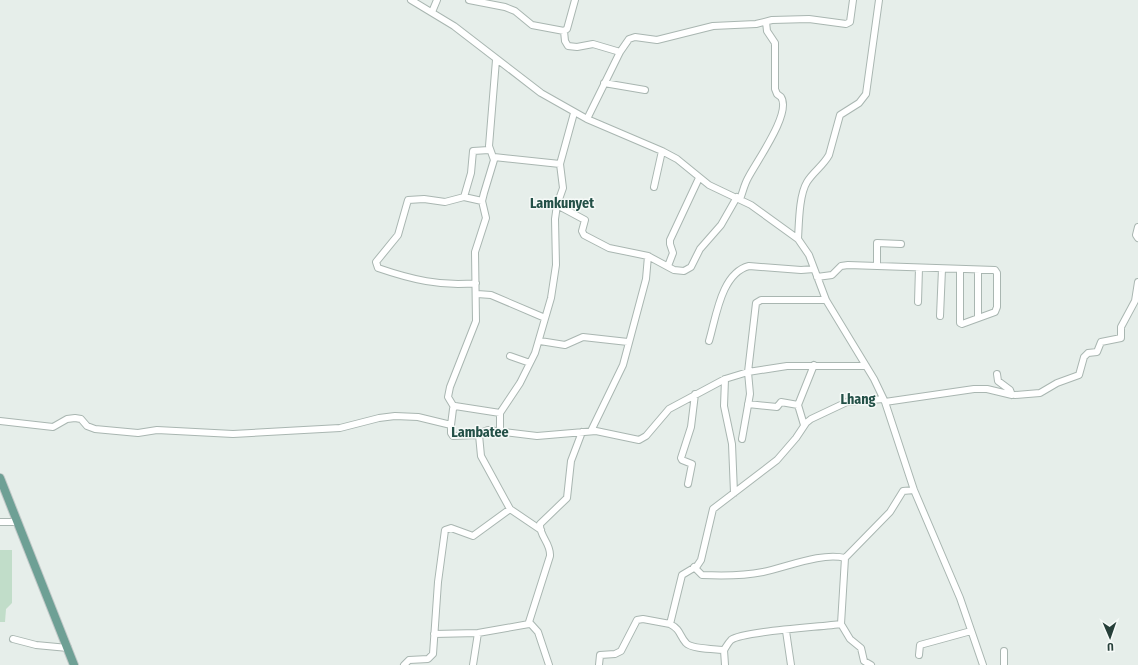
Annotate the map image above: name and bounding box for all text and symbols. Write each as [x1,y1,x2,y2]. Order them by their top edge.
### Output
district label: Lamkunyet [530,195,595,212]
district label: Lhang [841,391,876,408]
district label: Lambatee [451,424,509,441]
north arrow [1090,617,1130,657]
text: U [1107,640,1114,653]

